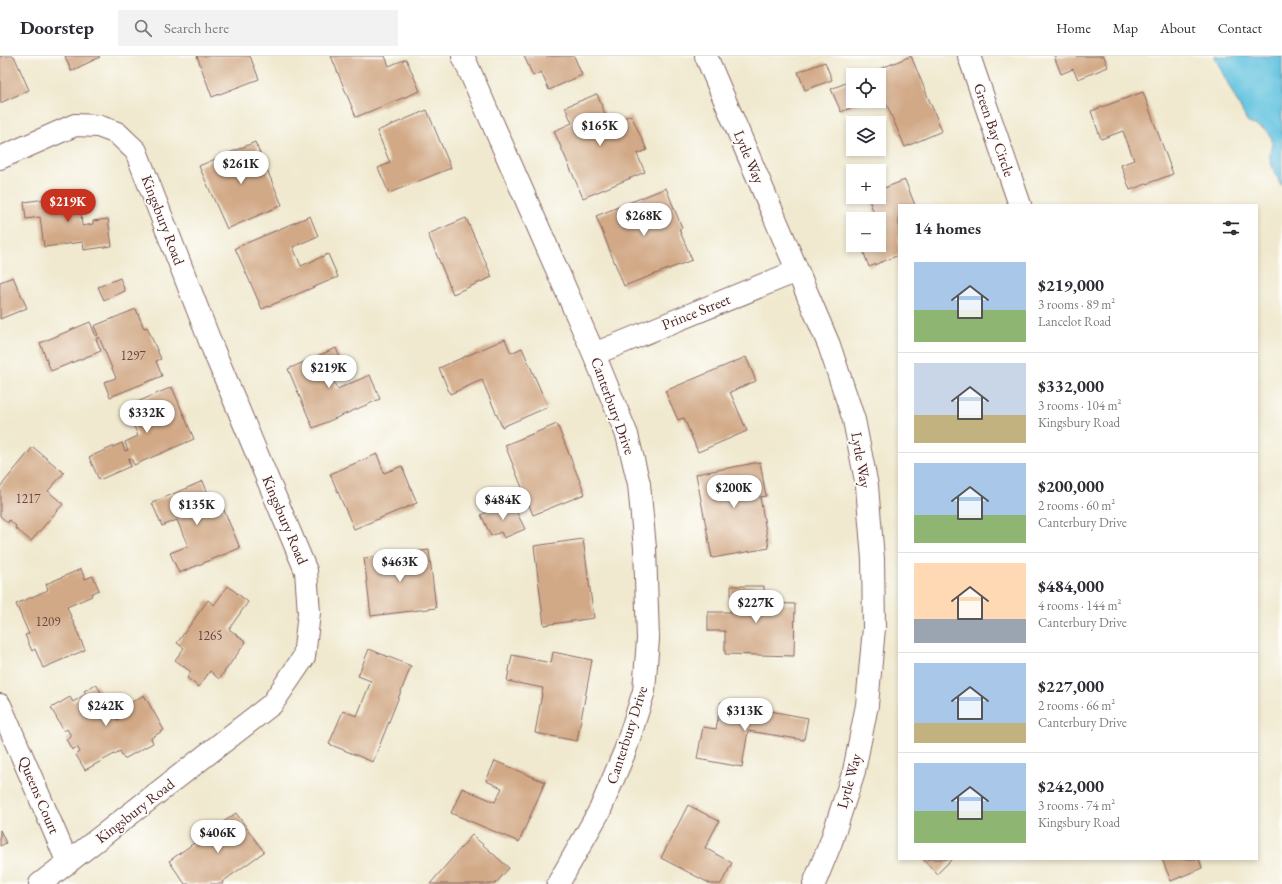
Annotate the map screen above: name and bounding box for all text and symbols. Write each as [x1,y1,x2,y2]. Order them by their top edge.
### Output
search box [118,10,398,46]
text: Doorstep [20,15,94,40]
icon: search [132,17,154,39]
text: Search here [164,18,229,37]
text: Home [1056,19,1091,37]
text: Map [1113,19,1138,37]
text: About [1160,19,1196,37]
text: Contact [1218,19,1262,37]
map controls [846,68,886,252]
button: locate [846,68,886,108]
street label: Green Bay Circle [970,81,1019,179]
pin: $165K [572,113,628,147]
button: layers [846,116,886,156]
text: $165K [582,117,618,134]
street label: Lytle Way [730,127,769,187]
pin: $261K [213,151,269,185]
text: $261K [223,155,259,172]
button: + [846,164,886,204]
street label: Kingsbury Road [138,172,189,268]
pin: $219K [40,189,96,223]
text: $219K [50,193,86,210]
pin: $268K [616,203,672,237]
text: $268K [626,207,662,224]
button: − [846,212,886,252]
text: 14 homes [914,217,981,239]
icon: filters [1220,217,1242,239]
text: $219,000 [1038,274,1104,296]
icon: home [946,278,994,326]
street label: Prince Street [659,289,733,334]
text: 3 rooms · 89 m² [1038,296,1115,313]
text: Lancelot Road [1038,313,1111,330]
house number: 1297 [121,347,146,364]
street label: Canterbury Drive [587,354,640,457]
pin: $219K [301,355,357,389]
text: $219K [311,359,347,376]
text: $332,000 [1038,375,1104,397]
icon: home [946,379,994,427]
text: 3 rooms · 104 m² [1038,397,1122,414]
pin: $332K [119,400,175,434]
text: $332K [129,404,165,421]
text: Kingsbury Road [1038,414,1120,431]
street label: Lytle Way [847,430,876,490]
street label: Kingsbury Road [258,472,313,568]
pin: $200K [706,475,762,509]
text: $200,000 [1038,475,1104,497]
text: $200K [716,479,752,496]
icon: home [946,479,994,527]
pin: $484K [475,487,531,521]
house number: 1217 [16,490,41,507]
text: $484K [485,491,521,508]
pin: $135K [169,492,225,526]
text: $135K [179,496,215,513]
text: 2 rooms · 60 m² [1038,497,1115,514]
text: Canterbury Drive [1038,514,1127,531]
pin: $463K [372,549,428,583]
text: $463K [382,553,418,570]
text: $484,000 [1038,575,1104,597]
icon: home [946,579,994,627]
pin: $227K [728,590,784,624]
text: $227K [738,594,774,611]
text: 4 rooms · 144 m² [1038,597,1122,614]
house number: 1209 [36,613,61,630]
text: Canterbury Drive [1038,614,1127,631]
house number: 1265 [198,627,222,644]
text: $227,000 [1038,675,1104,697]
icon: home [946,679,994,727]
street label: Canterbury Drive [602,683,651,786]
pin: $242K [78,693,134,727]
text: $242K [88,697,124,714]
text: 2 rooms · 66 m² [1038,697,1115,714]
pin: $313K [717,698,773,732]
text: $313K [727,702,763,719]
text: Canterbury Drive [1038,714,1127,731]
street label: Lytle Way [832,751,865,811]
street label: Queens Court [15,753,64,837]
street label: Kingsbury Road [91,774,178,847]
text: $242,000 [1038,775,1104,797]
icon: home [946,779,994,827]
text: 3 rooms · 74 m² [1038,797,1115,814]
text: Kingsbury Road [1038,814,1120,831]
pin: $406K [190,820,246,854]
text: $406K [200,824,236,841]

